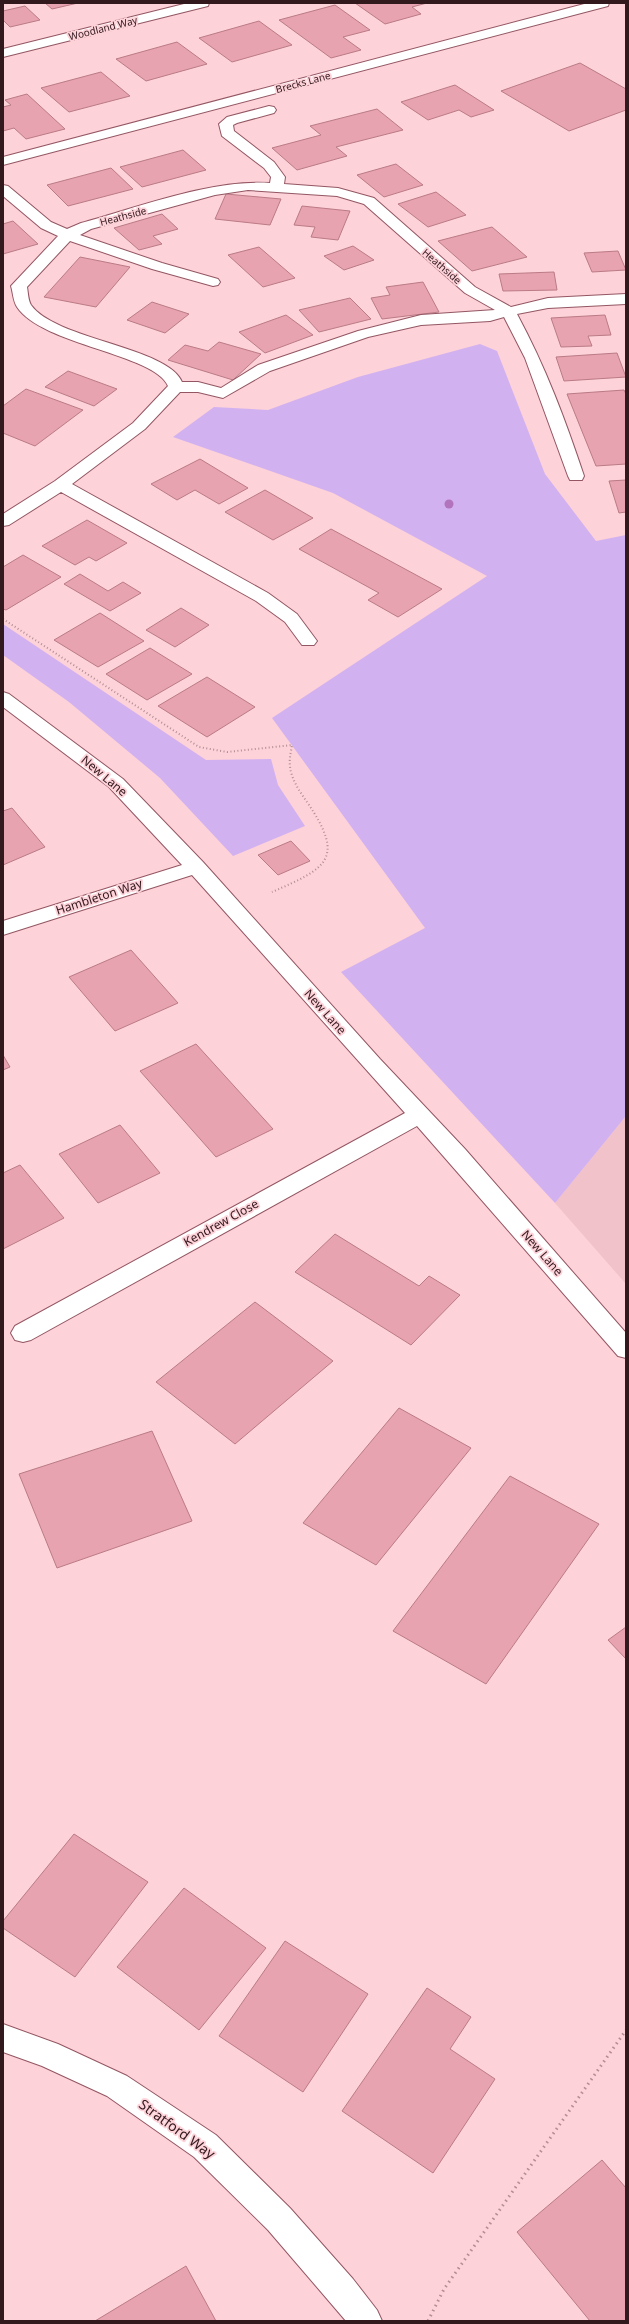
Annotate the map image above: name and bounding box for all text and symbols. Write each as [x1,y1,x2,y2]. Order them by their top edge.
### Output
street label: Woodland Way [67,12,140,43]
street label: Brecks Lane [274,68,332,96]
street label: Heathside [98,203,148,229]
street label: Heathside [419,245,465,287]
street label: New Lane [78,751,131,800]
street label: Hambleton Way [53,874,145,919]
street label: New Lane [301,985,350,1038]
street label: Kendrew Close [180,1195,261,1250]
street label: New Lane [518,1226,567,1279]
street label: Stratford Way [135,2094,220,2163]

